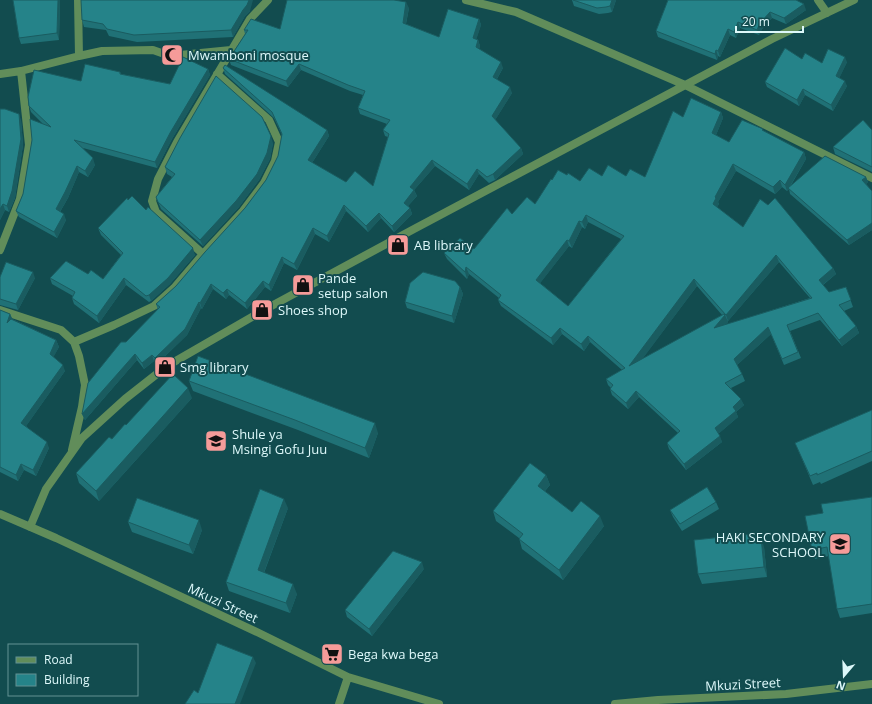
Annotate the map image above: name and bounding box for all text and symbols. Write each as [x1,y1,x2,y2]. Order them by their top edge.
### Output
scale bar [736,8,803,34]
text: 20 m [742,13,770,30]
mosque icon: Mwamboni mosque [159,42,185,68]
place label: Mwamboni mosque [188,46,309,64]
shop icon: AB library [385,232,411,258]
place label: AB library [414,236,473,254]
place label: Pande setup salon [318,269,388,302]
shop icon: Pande setup salon [290,272,316,298]
shop icon: Shoes shop [249,297,275,323]
place label: Shoes shop [278,301,348,319]
shop icon: Smg library [152,354,178,380]
place label: Smg library [180,358,249,376]
place label: Shule ya Msingi Gofu Juu [232,425,327,458]
school or university icon: Shule ya Msingi Gofu Juu [203,428,229,454]
place label: HAKI SECONDARY SCHOOL [716,528,825,561]
school or university icon: HAKI SECONDARY SCHOOL [827,531,853,557]
street label: Mkuzi Street [185,579,261,627]
supermarket icon: Bega kwa bega [319,641,345,667]
legend [8,644,138,696]
place label: Bega kwa bega [348,645,438,663]
text: Road [44,651,73,668]
north arrow [824,656,864,696]
text: Building [44,671,90,688]
street label: Mkuzi Street [705,673,782,695]
text: N [834,677,847,694]

